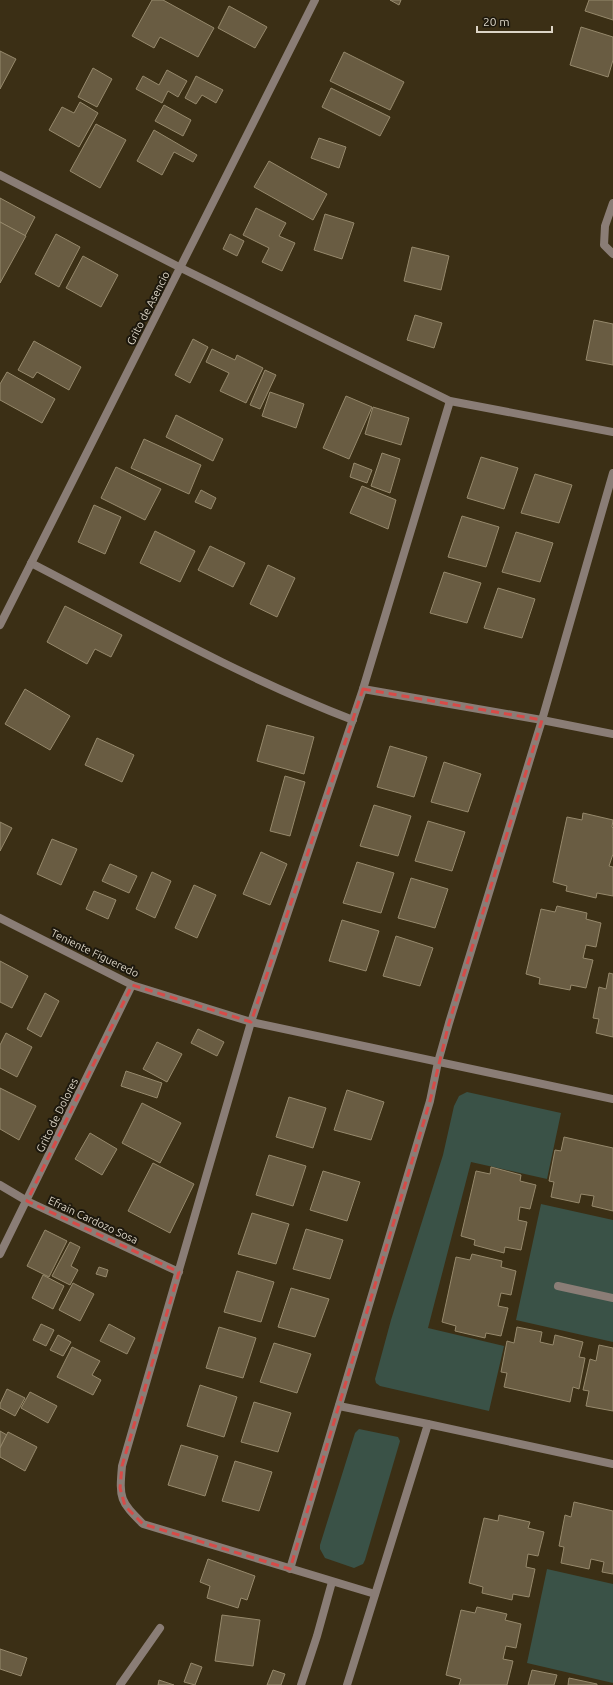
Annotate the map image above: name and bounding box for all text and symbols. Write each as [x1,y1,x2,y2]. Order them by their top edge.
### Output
scale bar [477,8,552,34]
text: 20 m [483,15,510,28]
street label: Grito de Asencio [124,269,172,347]
street label: Teniente Figueredo [49,927,141,979]
street label: Grito de Dolores [34,1076,80,1154]
street label: Efrain Cardozo Sosa [46,1194,140,1246]

